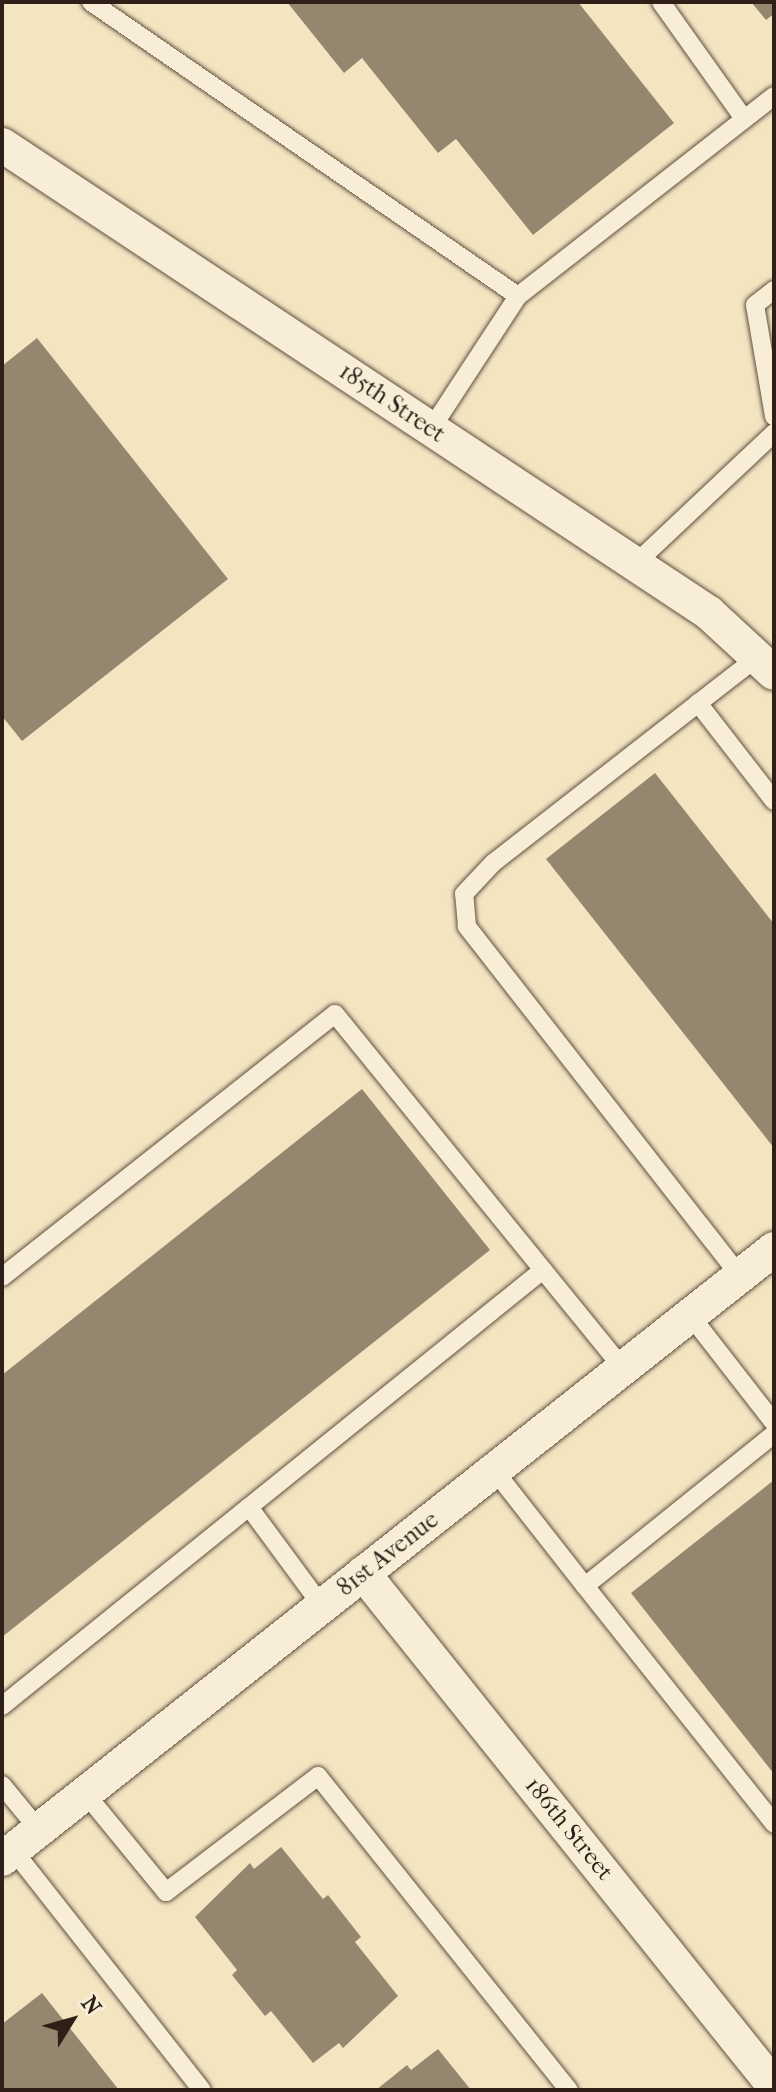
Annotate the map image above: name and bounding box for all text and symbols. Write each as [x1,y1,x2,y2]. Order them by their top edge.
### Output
street label: 185th Street [334,357,450,449]
street label: 81st Avenue [332,1506,444,1602]
street label: 186th Street [519,1772,619,1886]
north arrow [32,1980,112,2060]
text: N [76,1991,107,2020]

